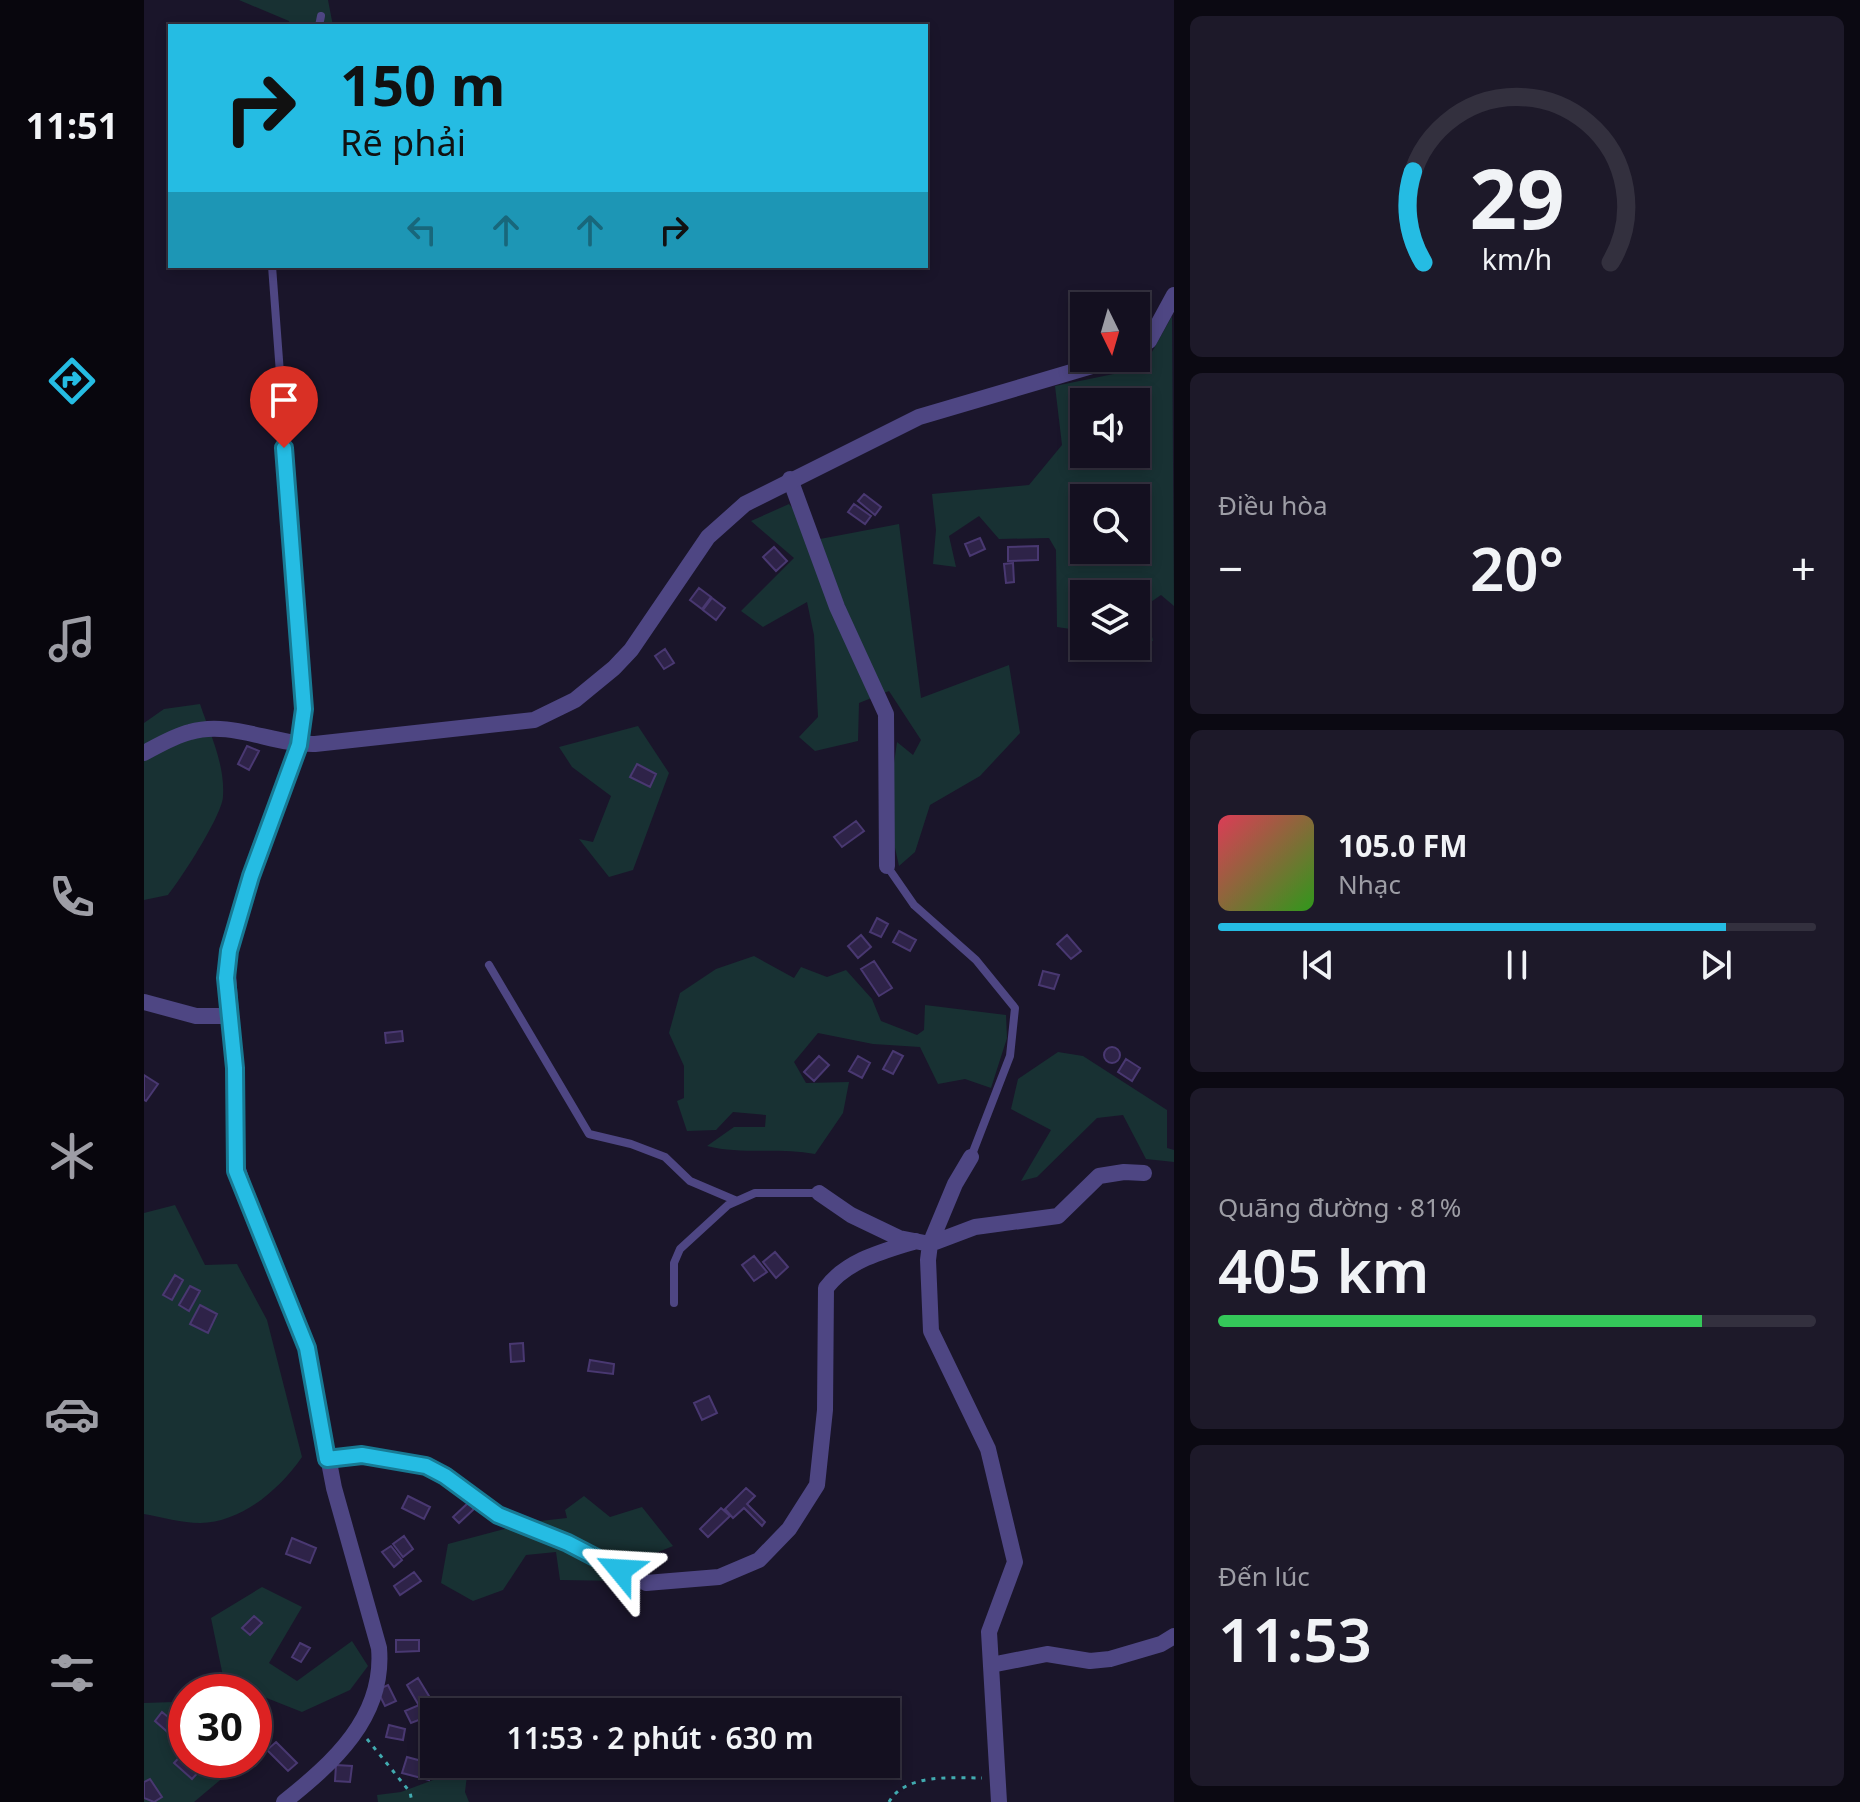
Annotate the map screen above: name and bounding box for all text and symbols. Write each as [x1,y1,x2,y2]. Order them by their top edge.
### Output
text: 150 m [340,46,505,122]
icon: right [208,56,312,160]
text: 11:51 [26,101,118,150]
text: Rẽ phải [340,118,466,167]
text: 29 [1469,139,1565,252]
icon: left [400,208,444,252]
icon: ahead [484,208,528,252]
icon: ahead [568,208,612,252]
icon: right [652,208,696,252]
text: km/h [1482,239,1552,278]
north arrow [1070,292,1150,372]
map controls [1070,292,1150,660]
icon: directions [44,353,100,409]
pin [250,366,318,448]
icon: arrive [262,378,306,422]
button: sound [1070,388,1150,468]
button: search [1070,484,1150,564]
text: Điều hòa [1218,487,1328,523]
text: 20° [1470,527,1564,609]
text: − [1218,538,1243,598]
text: + [1791,538,1816,598]
button: layers [1070,580,1150,660]
icon: music [44,611,100,667]
text: 105.0 FM [1338,825,1468,866]
text: Nhạc [1338,866,1401,902]
icon: phone [44,869,100,925]
icon: previous [1296,943,1340,987]
icon: pause [1495,943,1539,987]
icon: next [1694,943,1738,987]
icon: climate [44,1128,100,1184]
text: Quãng đường · 81% [1218,1189,1461,1225]
text: 405 km [1218,1229,1429,1311]
icon: car [44,1386,100,1442]
position arrow [578,1528,662,1612]
text: Đến lúc [1218,1558,1310,1594]
text: 11:53 [1218,1598,1372,1680]
icon: filters [44,1645,100,1701]
speed limit sign: 30 [168,1674,272,1778]
text: 11:53 · 2 phút · 630 m [507,1717,813,1758]

